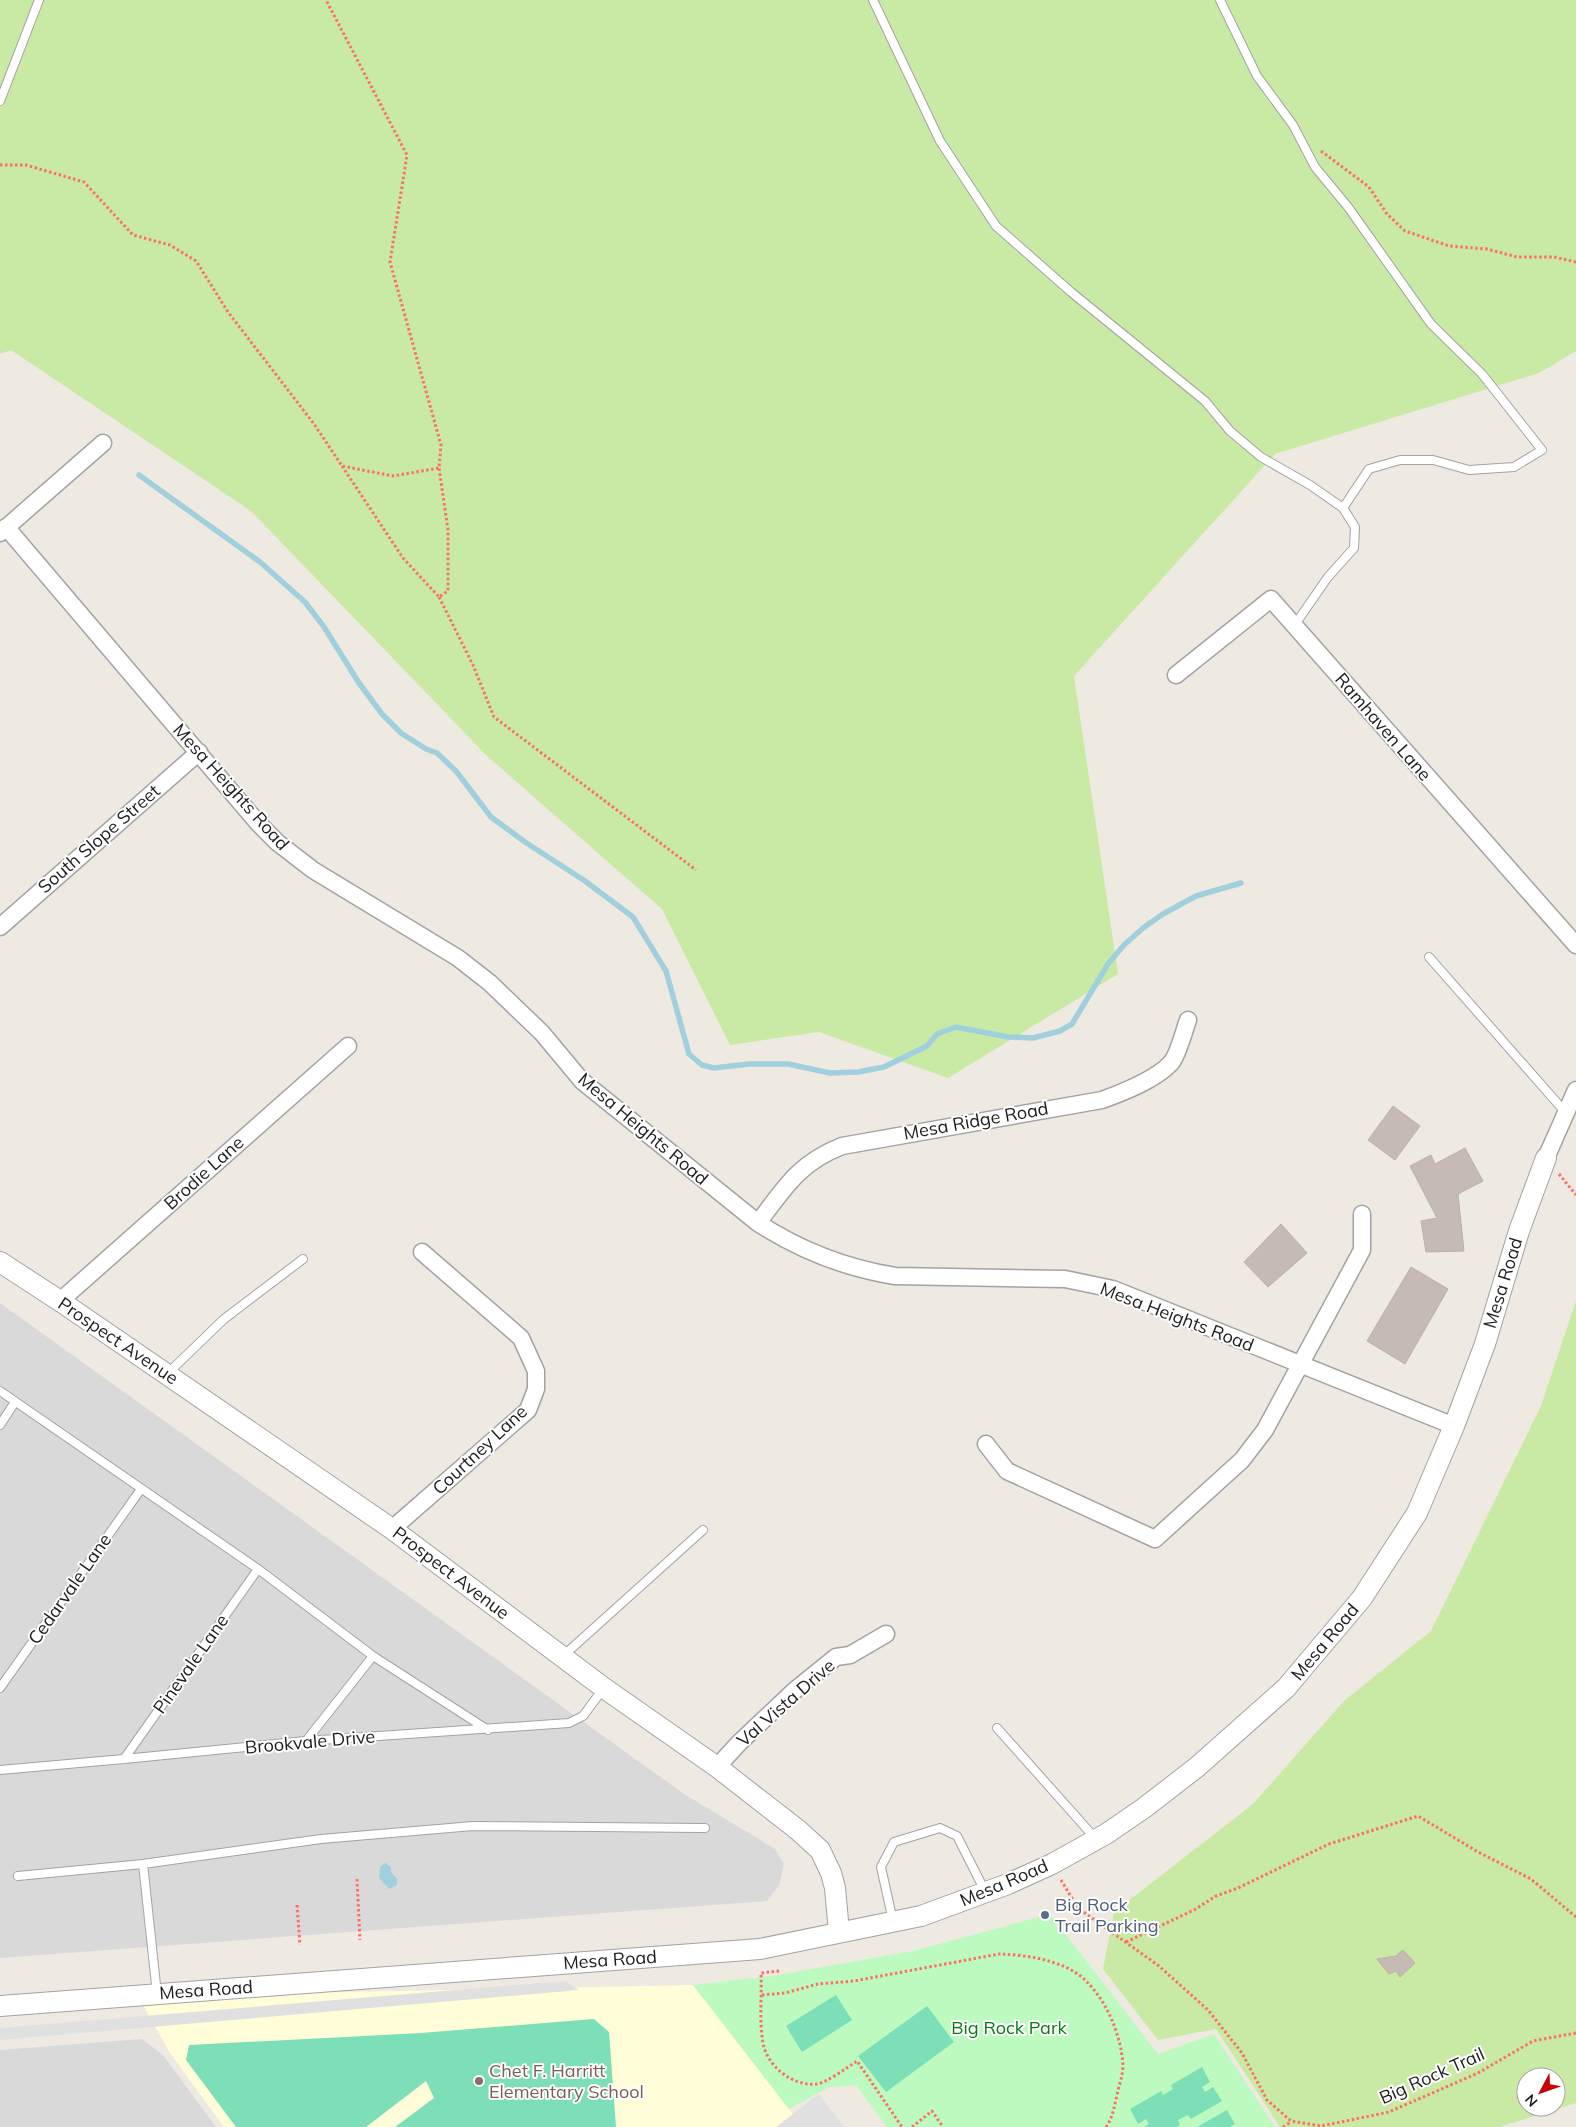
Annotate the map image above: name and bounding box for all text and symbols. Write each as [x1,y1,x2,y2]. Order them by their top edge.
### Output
street label: Ramhaven Lane [1330,668,1437,785]
street label: Mesa Heights Road [168,718,294,855]
street label: South Slope Street [33,779,164,898]
street label: Mesa Heights Road [574,1067,713,1190]
street label: Mesa Ridge Road [902,1096,1050,1145]
street label: Brodie Lane [159,1131,248,1214]
street label: Mesa Road [1478,1235,1527,1331]
street label: Mesa Heights Road [1097,1277,1257,1356]
street label: Prospect Avenue [54,1292,183,1389]
street label: Courtney Lane [428,1400,532,1499]
street label: Prospect Avenue [388,1521,514,1624]
street label: Cedarvale Lane [23,1529,116,1649]
street label: Mesa Road [1286,1598,1364,1685]
street label: Pinevale Lane [148,1610,233,1718]
street label: Val Vista Drive [732,1654,839,1751]
street label: Brookvale Drive [244,1724,376,1759]
street label: Mesa Road [956,1854,1051,1911]
place label: Big Rock Trail Parking [1055,1893,1159,1937]
marker: Big Rock Trail Parking [1039,1909,1051,1921]
street label: Mesa Road [562,1945,658,1974]
street label: Mesa Road [158,1975,254,2004]
park label: Big Rock Park [951,2016,1067,2039]
street label: Big Rock Trail [1376,2042,1488,2109]
place label: Chet F. Harritt Elementary School [489,2059,644,2103]
north arrow [1516,2067,1566,2117]
marker: Chet F. Harritt Elementary School [473,2075,485,2087]
text: N [1521,2091,1541,2110]

